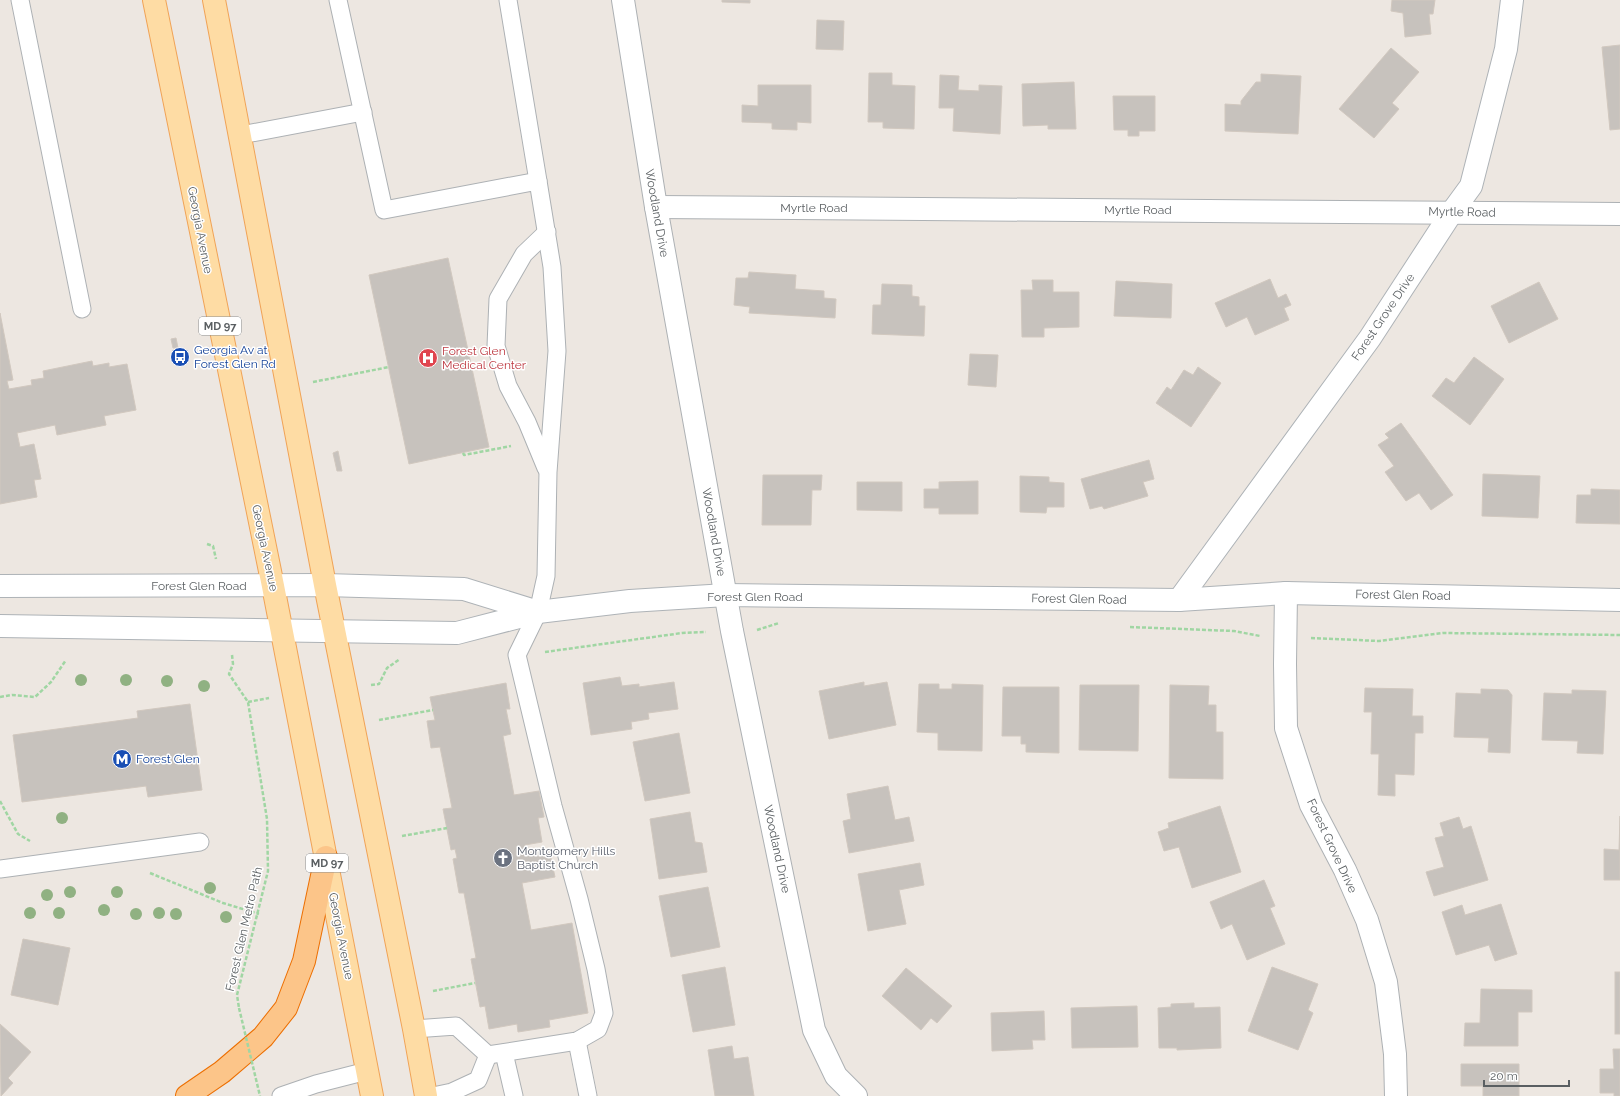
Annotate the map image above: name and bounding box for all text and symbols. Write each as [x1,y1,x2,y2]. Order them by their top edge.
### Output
street label: Woodland Drive [642,168,672,258]
street label: Georgia Avenue [185,185,215,275]
street label: Myrtle Road [780,201,848,215]
street label: Myrtle Road [1104,203,1172,217]
street label: Myrtle Road [1428,204,1496,220]
street label: Forest Grove Drive [1349,271,1417,363]
road number: MD 97 [199,317,241,335]
place label: Georgia Av at Forest Glen Rd [194,343,276,371]
place label: Forest Glen Medical Center [442,344,527,372]
bus stop icon: Georgia Av at Forest Glen Rd [169,346,191,368]
hospital icon: Forest Glen Medical Center [417,347,439,369]
street label: Woodland Drive [699,487,729,577]
street label: Georgia Avenue [249,503,281,593]
street label: Forest Glen Road [151,579,247,593]
street label: Forest Glen Road [1355,587,1451,603]
street label: Forest Glen Road [707,590,803,604]
street label: Forest Glen Road [1031,591,1127,607]
metro station icon: Forest Glen [111,748,133,770]
place label: Forest Glen [136,752,200,766]
street label: Forest Grove Drive [1304,797,1360,895]
street label: Woodland Drive [761,804,793,894]
place label: Montgomery Hills Baptist Church [517,844,616,872]
church icon: Montgomery Hills Baptist Church [492,847,514,869]
road number: MD 97 [306,854,348,872]
street label: Forest Glen Metro Path [223,865,265,993]
street label: Georgia Avenue [326,891,356,981]
scale bar [1484,1062,1569,1088]
text: 20 m [1490,1069,1518,1083]

